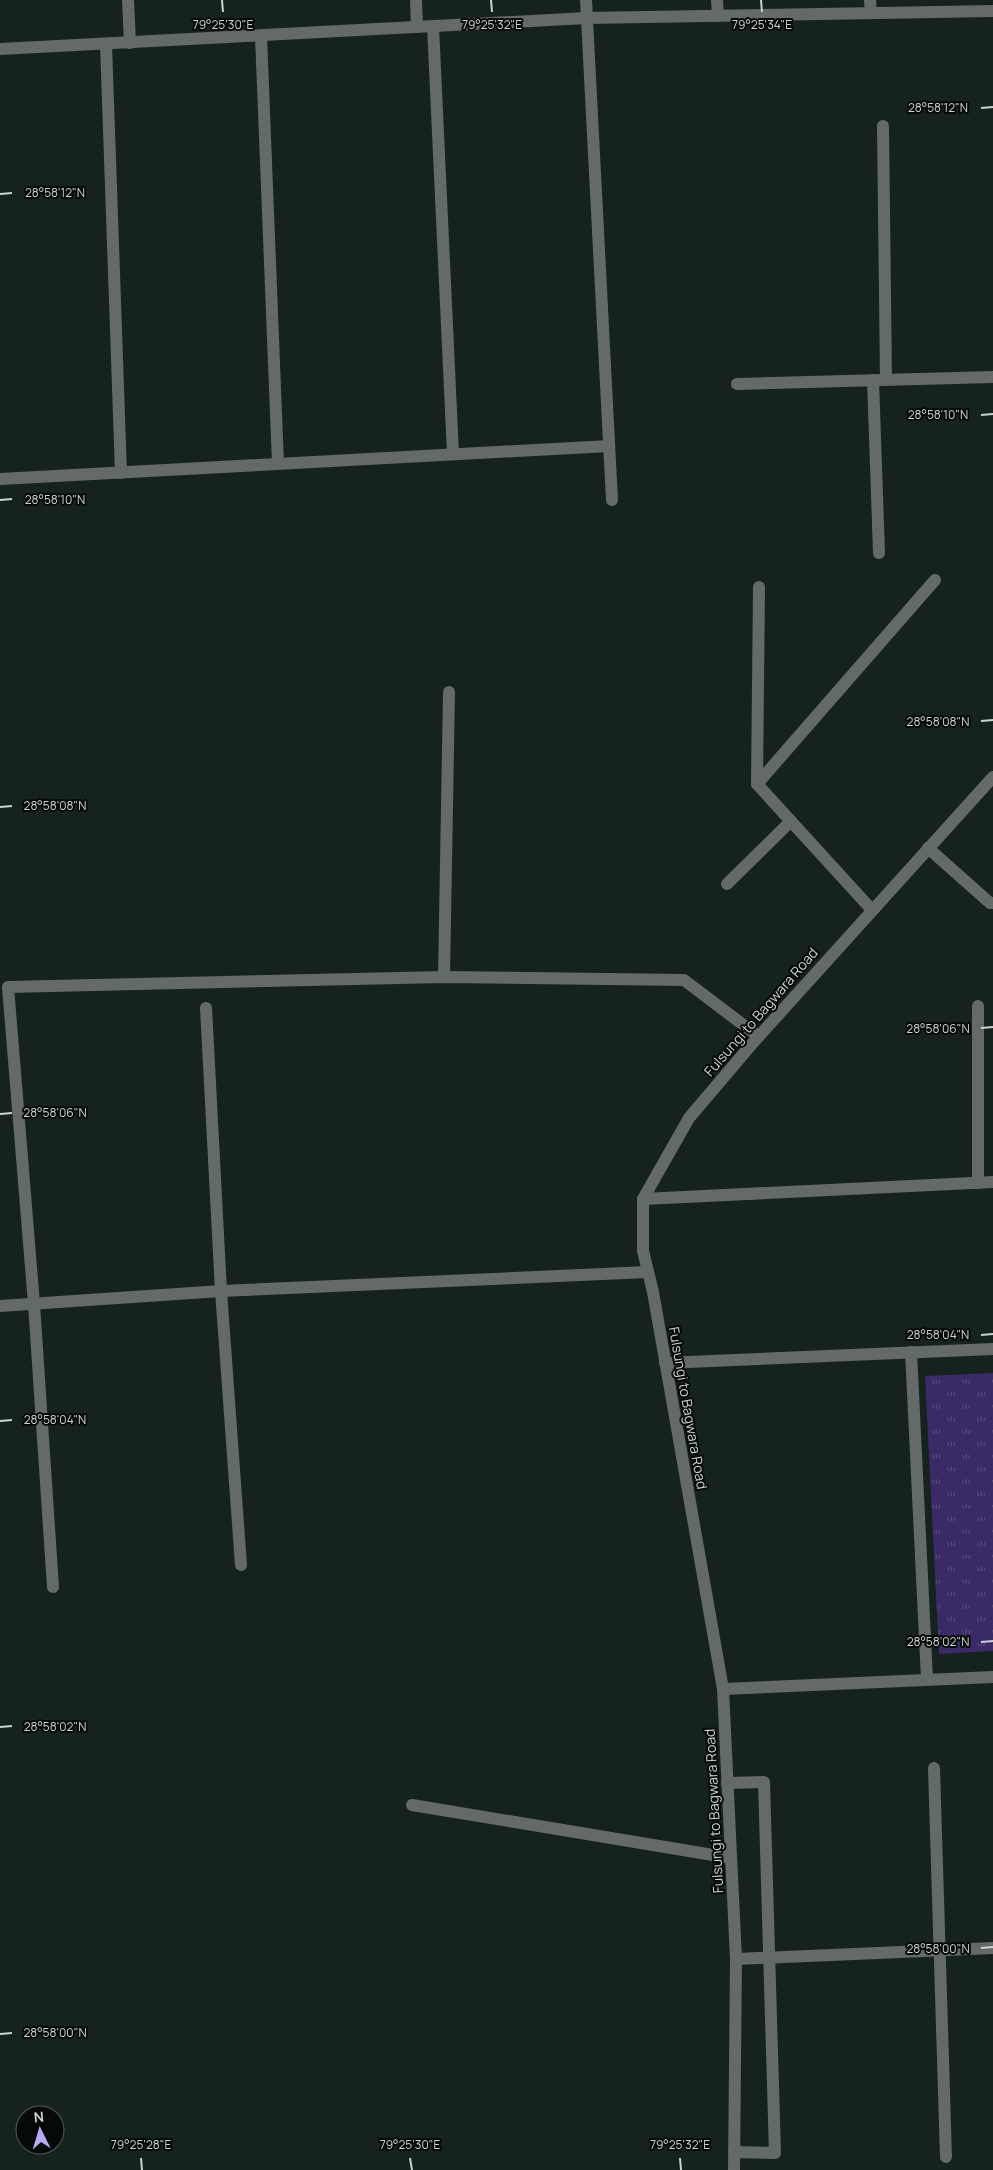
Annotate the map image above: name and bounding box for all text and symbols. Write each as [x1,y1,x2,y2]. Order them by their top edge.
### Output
text: 79°25'30"E [193,16,254,33]
text: 79°25'32"E [462,16,522,33]
text: 79°25'34"E [732,16,792,33]
text: 28°58'12"N [908,99,968,116]
text: 28°58'12"N [25,184,85,201]
text: 28°58'10"N [908,406,968,423]
text: 28°58'10"N [25,491,85,508]
text: 28°58'08"N [907,713,969,730]
text: 28°58'08"N [24,797,86,814]
street label: Fulsungi to Bagwara Road [699,943,822,1080]
text: 28°58'06"N [906,1020,970,1037]
text: 28°58'06"N [23,1104,87,1121]
street label: Fulsungi to Bagwara Road [665,1325,712,1491]
text: 28°58'04"N [907,1326,969,1343]
text: 28°58'04"N [24,1411,86,1428]
text: 28°58'02"N [907,1633,969,1650]
text: 28°58'02"N [24,1718,86,1735]
street label: Fulsungi to Bagwara Road [700,1728,727,1894]
text: 28°58'00"N [906,1940,970,1957]
text: 28°58'00"N [23,2024,87,2041]
north arrow [15,2105,65,2155]
text: N [33,2107,45,2126]
text: 79°25'28"E [111,2136,171,2153]
text: 79°25'30"E [380,2136,441,2153]
text: 79°25'32"E [650,2136,710,2153]

